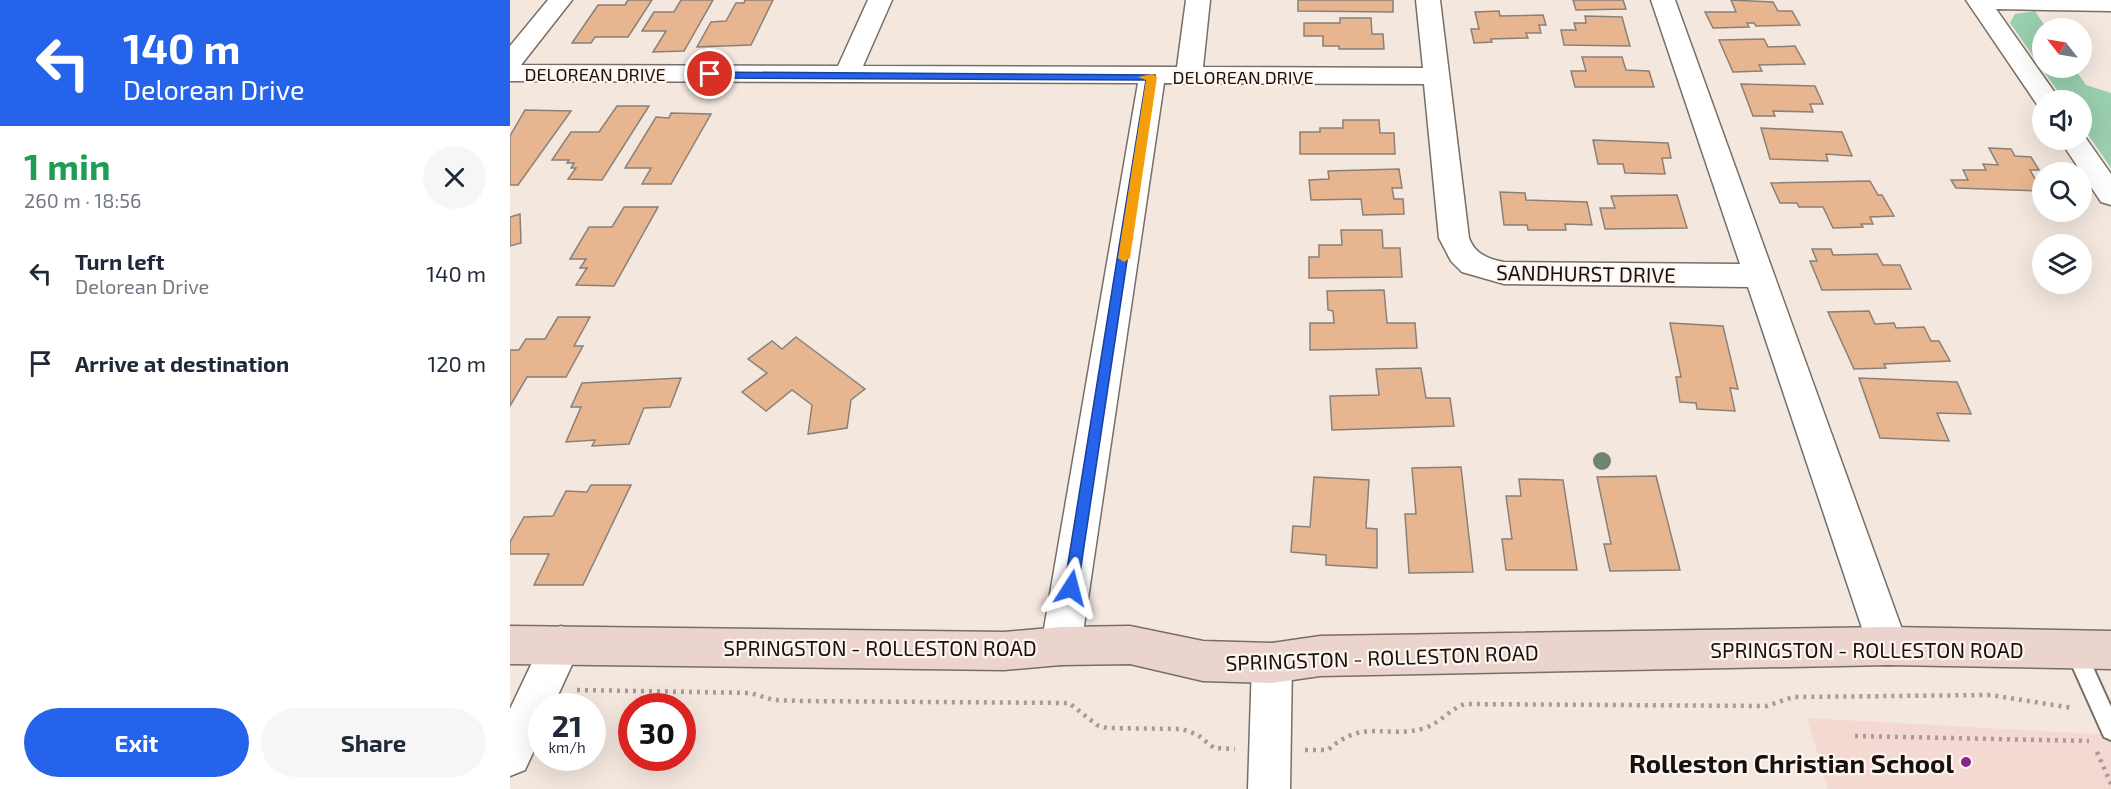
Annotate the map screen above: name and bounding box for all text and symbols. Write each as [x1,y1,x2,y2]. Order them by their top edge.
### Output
north arrow [2032,18,2092,78]
map controls [2032,18,2092,294]
text: 140 m [123,22,240,72]
icon: left [24,24,102,102]
pin [684,48,735,99]
icon: arrive [693,57,726,90]
street label: DELOREAN DRIVE [525,63,665,85]
street label: DELOREAN DRIVE [1173,66,1313,88]
text: Delorean Drive [123,73,304,105]
button: sound [2032,90,2092,150]
text: 1 min [24,144,111,187]
button: close [423,146,486,209]
button: search [2032,162,2092,222]
text: 260 m · 18:56 [24,188,141,212]
button: layers [2032,234,2092,294]
text: Turn left [75,248,164,274]
icon: left [24,257,57,290]
street label: SANDHURST DRIVE [1496,259,1676,287]
text: 140 m [426,260,486,286]
text: Delorean Drive [75,274,209,298]
icon: arrive [24,347,57,380]
text: Arrive at destination [75,350,289,376]
text: 120 m [427,350,486,376]
position arrow [1039,556,1103,620]
street label: SPRINGSTON - ROLLESTON ROAD [723,635,1037,660]
street label: SPRINGSTON - ROLLESTON ROAD [1710,637,2024,662]
street label: SPRINGSTON - ROLLESTON ROAD [1225,639,1539,675]
speed limit sign: 30 [618,693,696,771]
text: 21 [552,707,582,743]
button: Exit [24,708,249,777]
button: Share [261,708,486,777]
text: km/h [548,738,586,756]
place label: Rolleston Christian School [1629,747,1954,778]
marker: Rolleston Christian School [1959,755,1973,769]

